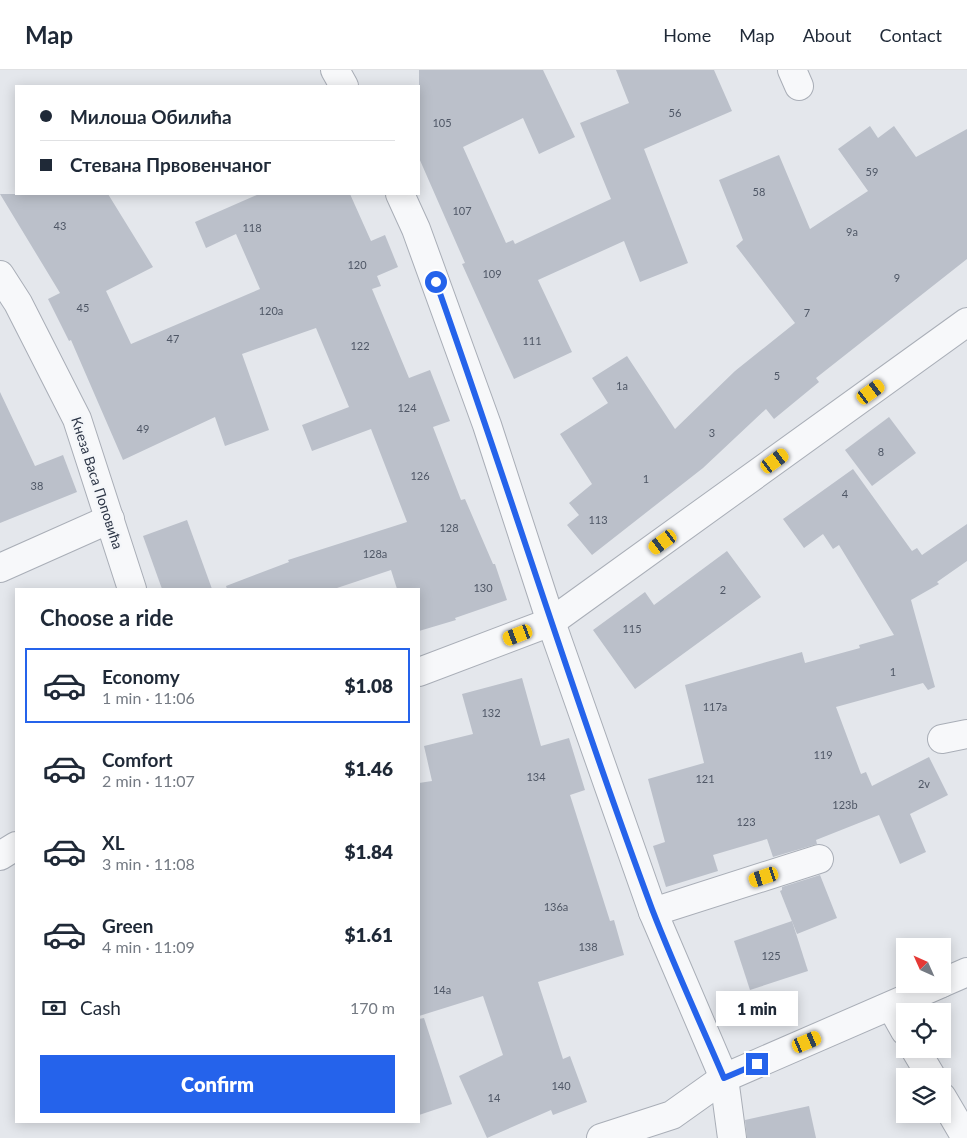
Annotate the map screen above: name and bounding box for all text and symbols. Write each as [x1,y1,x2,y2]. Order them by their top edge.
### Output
text: Map [25,20,73,49]
text: Home [663,24,711,46]
text: Map [739,24,775,46]
text: About [803,24,852,46]
text: Contact [880,24,942,46]
text: Милоша Обилића [70,105,232,128]
house number: 56 [669,106,681,119]
house number: 105 [432,116,452,129]
text: Стевана Првовенчаног [70,153,271,176]
house number: 59 [866,165,878,178]
house number: 58 [753,185,765,198]
house number: 107 [452,204,472,217]
house number: 43 [54,219,66,232]
house number: 118 [242,221,262,234]
house number: 9a [846,225,858,238]
house number: 120 [347,258,367,271]
house number: 109 [482,267,502,280]
route start [425,271,447,293]
house number: 9 [894,271,900,284]
house number: 45 [77,301,89,314]
house number: 120a [259,304,283,317]
house number: 7 [804,306,810,319]
house number: 47 [167,332,179,345]
house number: 111 [522,334,542,347]
house number: 122 [350,339,370,352]
house number: 5 [774,369,780,382]
car [854,377,887,407]
house number: 1a [616,379,628,392]
house number: 124 [397,401,417,414]
street label: Кнеза Васа Поповића [68,415,127,551]
house number: 49 [137,422,149,435]
house number: 3 [709,426,715,439]
house number: 8 [878,445,884,458]
car [758,446,791,476]
house number: 126 [410,469,430,482]
house number: 1 [643,472,649,485]
house number: 38 [31,479,43,492]
house number: 4 [842,487,849,500]
house number: 113 [588,513,608,526]
house number: 128 [439,521,459,534]
car [646,527,679,557]
house number: 128a [363,547,387,560]
house number: 130 [473,581,493,594]
house number: 2 [720,583,726,596]
text: Choose a ride [40,604,174,631]
house number: 115 [622,622,642,635]
car [501,623,534,647]
icon: car [42,663,87,708]
text: Economy [102,665,180,688]
house number: 1 [890,665,896,678]
text: $1.08 [344,674,393,697]
text: 1 min · 11:06 [102,688,195,707]
house number: 117a [703,700,727,713]
house number: 132 [481,706,501,719]
icon: car [42,746,87,791]
text: Comfort [102,748,173,771]
house number: 119 [813,748,833,761]
text: $1.46 [344,757,393,780]
house number: 134 [526,770,546,783]
text: 2 min · 11:07 [102,771,195,790]
house number: 121 [695,772,715,785]
house number: 2v [918,777,930,790]
house number: 123b [832,798,858,811]
house number: 123 [736,815,756,828]
icon: car [42,829,87,874]
text: XL [102,831,125,854]
text: $1.84 [344,840,393,863]
text: 3 min · 11:08 [102,854,195,873]
car [747,865,780,889]
house number: 136a [544,900,568,913]
icon: car [42,912,87,957]
text: Green [102,914,153,937]
text: $1.61 [344,923,393,946]
text: 4 min · 11:09 [102,937,195,956]
north arrow [896,938,951,992]
map controls [896,938,951,1123]
house number: 138 [578,940,598,953]
house number: 125 [761,949,781,962]
house number: 14a [433,983,451,996]
callout: 1 min [716,992,798,1026]
icon: cash [40,994,68,1022]
text: Cash [80,996,121,1019]
text: 170 m [350,998,395,1017]
text: 1 min [737,999,777,1018]
button: locate [896,1003,951,1058]
car [790,1029,823,1055]
route end [746,1053,768,1075]
button: Confirm [40,1055,395,1113]
button: layers [896,1068,951,1123]
house number: 140 [551,1079,571,1092]
house number: 14 [488,1091,501,1104]

